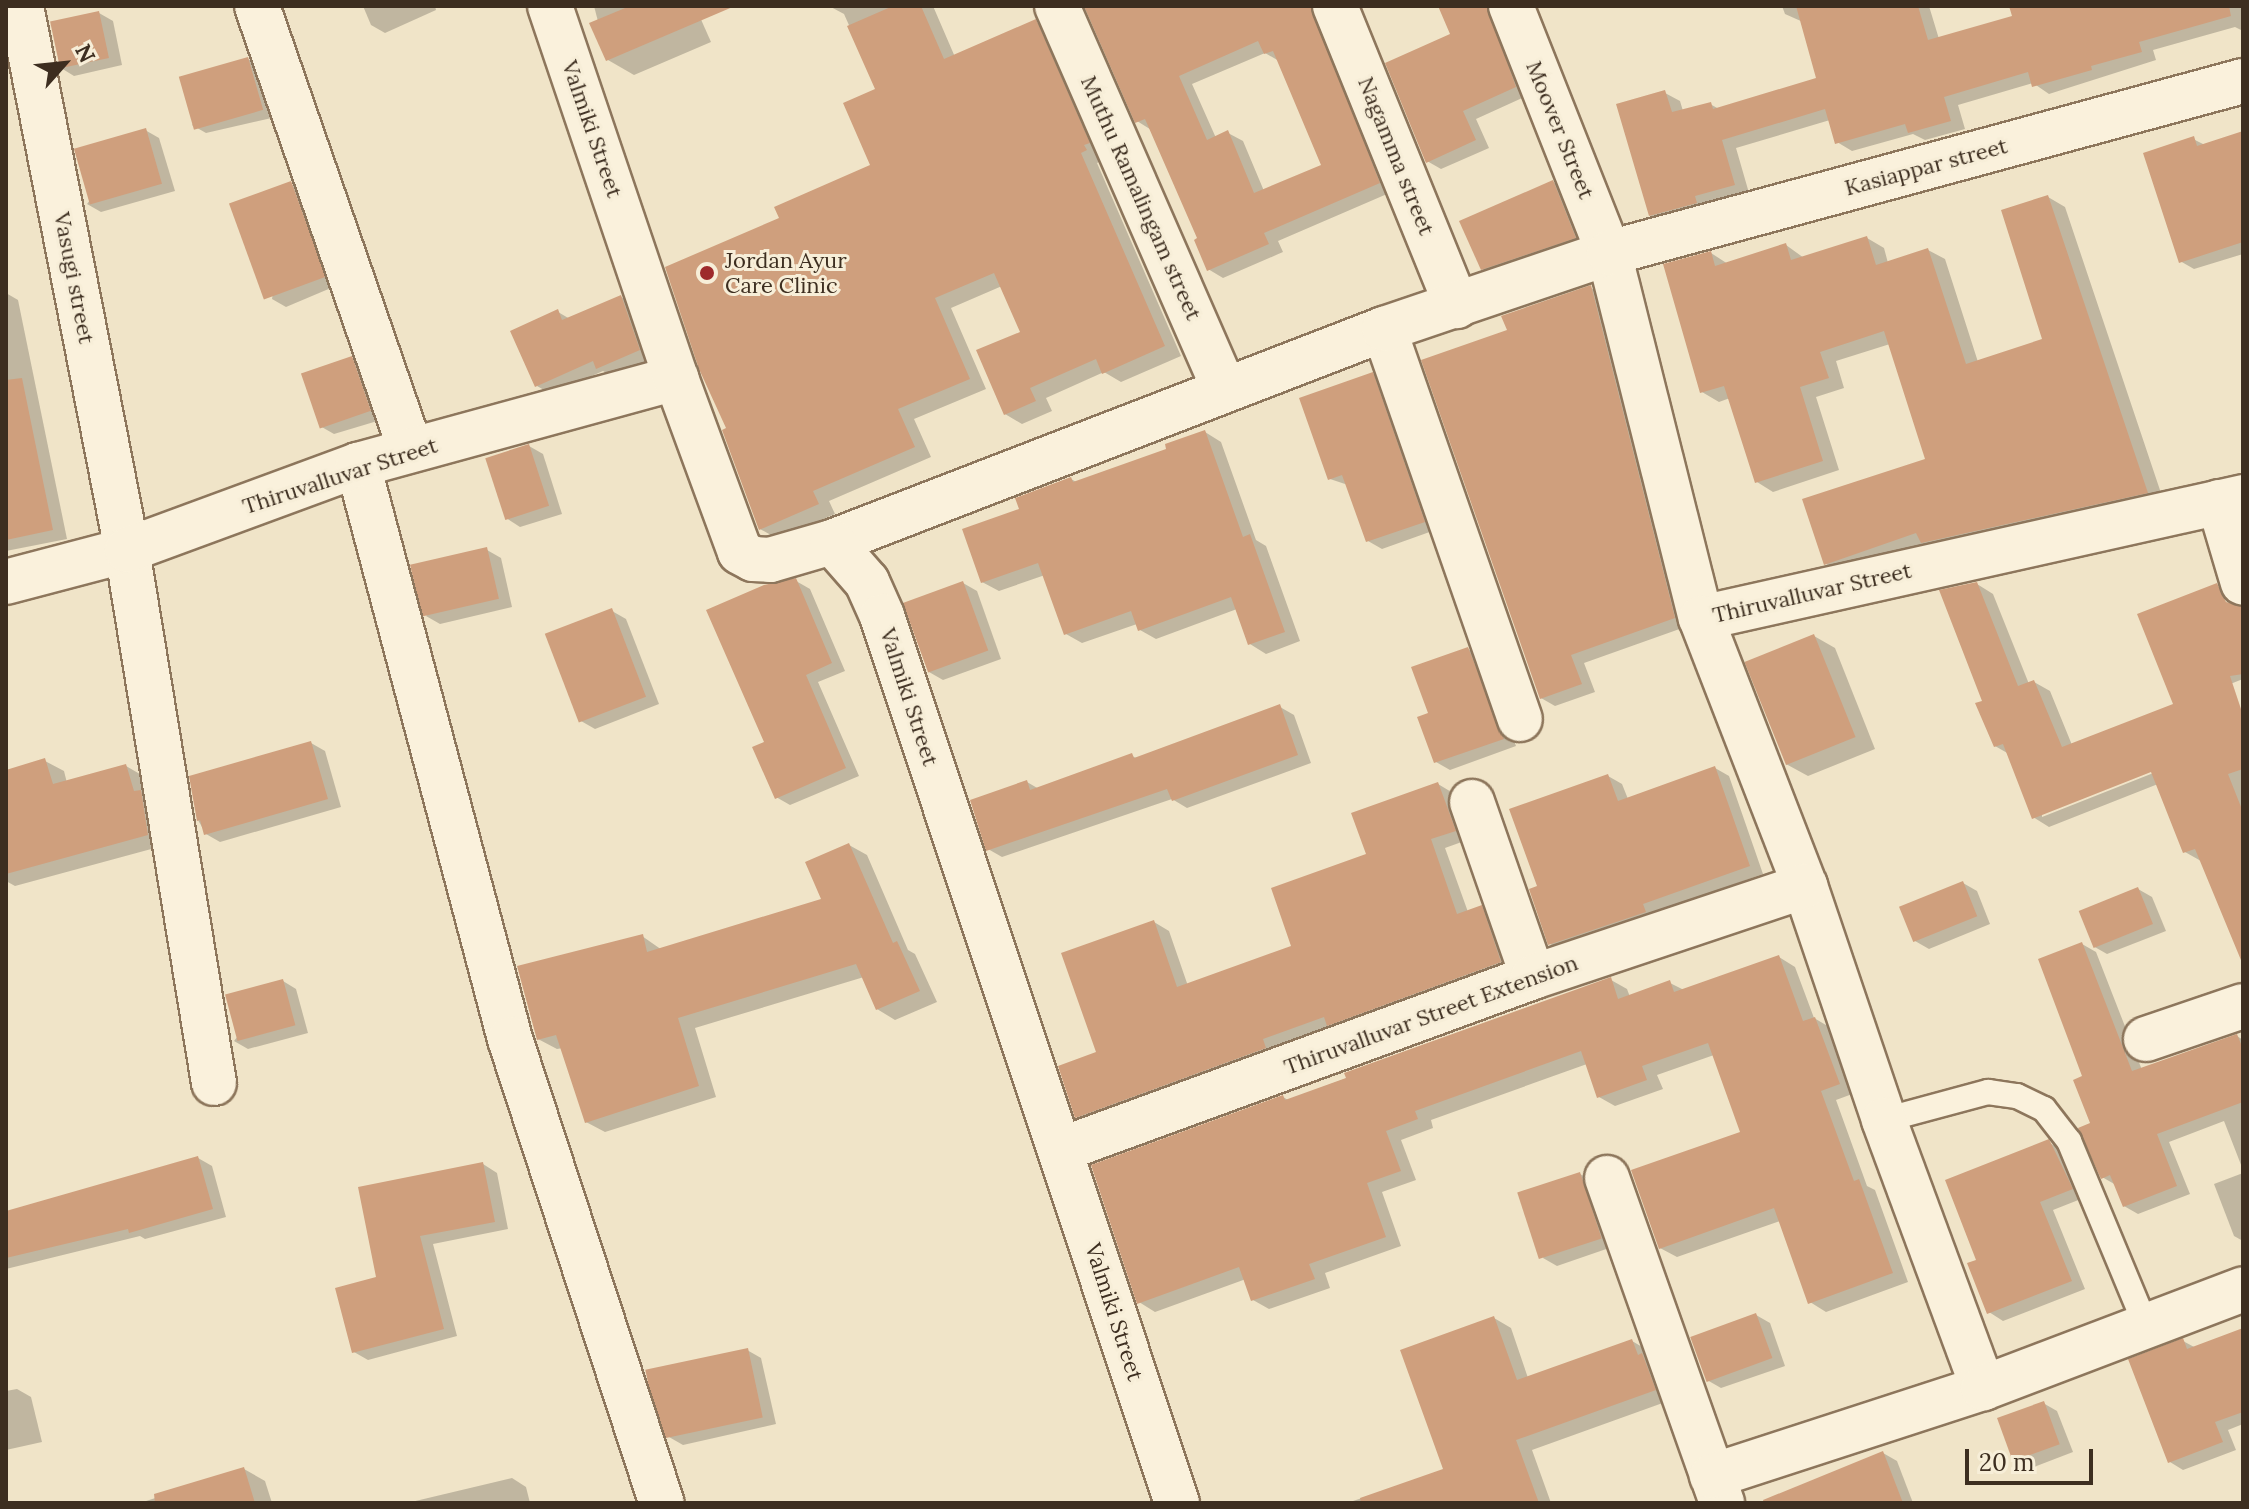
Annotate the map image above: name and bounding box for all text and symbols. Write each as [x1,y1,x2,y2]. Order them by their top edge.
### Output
north arrow [24,24,104,104]
text: N [69,39,102,67]
street label: Valmiki Street [556,57,628,201]
street label: Moover Street [1520,57,1600,203]
street label: Muthu Ramalingam street [1075,72,1207,324]
street label: Nagamma street [1352,73,1440,239]
street label: Kasiappar street [1842,133,2010,201]
street label: Vasugi street [48,210,100,346]
place label: Jordan Ayur Care Clinic [725,247,847,298]
marker: Jordan Ayur Care Clinic [696,262,718,284]
street label: Thiruvalluvar Street [239,432,441,520]
street label: Thiruvalluvar Street [1710,557,1914,629]
street label: Valmiki Street [874,625,944,769]
street label: Thiruvalluvar Street Extension [1281,949,1581,1081]
street label: Valmiki Street [1079,1240,1149,1384]
scale bar [1969,1433,2097,1483]
text: 20 m [1979,1447,2035,1478]

